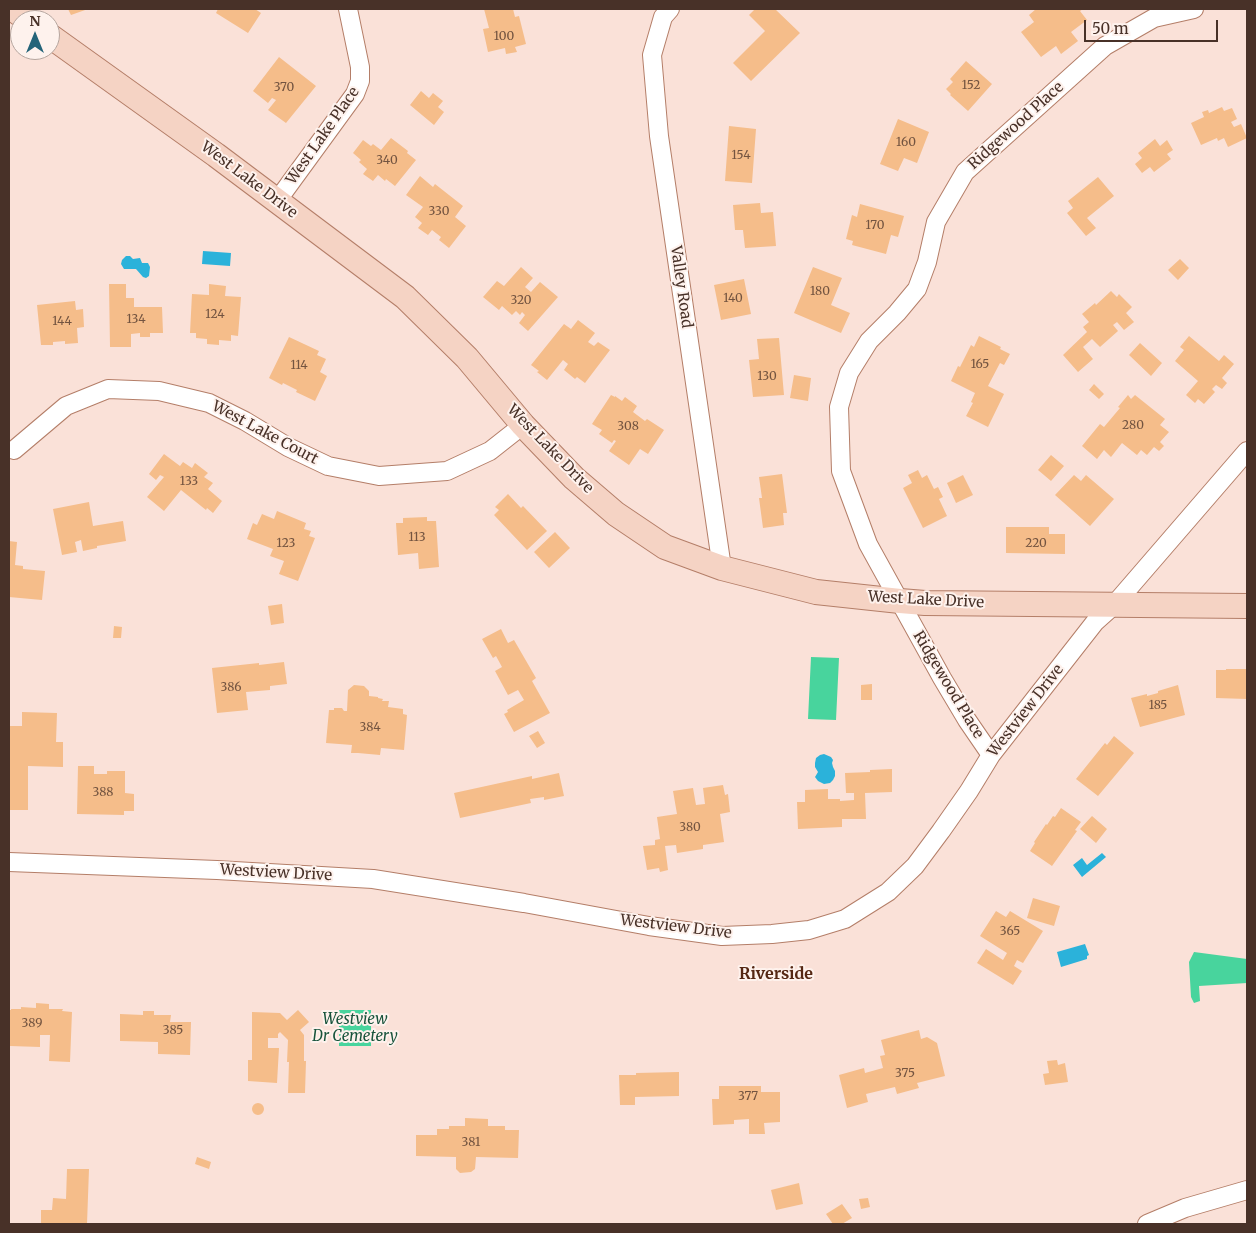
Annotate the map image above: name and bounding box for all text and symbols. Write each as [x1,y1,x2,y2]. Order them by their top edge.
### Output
north arrow [10,10,60,60]
scale bar [1086,10,1220,42]
text: N [29,12,41,30]
text: 50 m [1092,19,1129,38]
house number: 100 [494,30,514,44]
street label: Ridgewood Place [965,78,1067,174]
house number: 152 [962,79,980,93]
house number: 370 [274,81,294,95]
street label: West Lake Place [283,84,363,188]
house number: 160 [896,136,916,150]
street label: West Lake Drive [197,138,301,222]
house number: 154 [731,149,751,163]
house number: 340 [376,154,398,168]
house number: 330 [429,205,449,219]
house number: 170 [866,219,884,233]
street label: Valley Road [666,245,696,329]
house number: 180 [810,285,830,299]
house number: 140 [723,292,743,306]
house number: 320 [510,294,532,308]
house number: 124 [205,308,225,322]
house number: 134 [126,313,146,327]
house number: 144 [52,315,72,329]
house number: 165 [971,358,989,372]
house number: 114 [290,359,308,373]
house number: 130 [757,370,777,384]
street label: West Lake Court [209,397,321,469]
street label: West Lake Drive [503,401,597,497]
house number: 280 [1122,419,1144,433]
house number: 308 [617,420,639,434]
house number: 133 [180,475,198,489]
house number: 113 [408,531,426,545]
house number: 123 [277,537,295,551]
house number: 220 [1025,537,1047,551]
street label: West Lake Drive [867,588,985,612]
street label: Ridgewood Place [909,628,987,742]
street label: Westview Drive [984,661,1068,761]
house number: 386 [220,681,242,695]
house number: 185 [1149,699,1167,713]
house number: 384 [359,721,381,735]
house number: 388 [92,786,114,800]
house number: 380 [679,821,701,835]
street label: Westview Drive [220,861,332,885]
street label: Westview Drive [619,911,733,943]
house number: 365 [1000,925,1020,939]
district label: Riverside [739,964,813,984]
park label: Westview Dr Cemetery [312,1011,398,1046]
house number: 389 [22,1017,42,1031]
house number: 385 [163,1024,183,1038]
house number: 375 [895,1067,915,1081]
house number: 377 [738,1090,758,1104]
house number: 381 [462,1136,480,1150]

